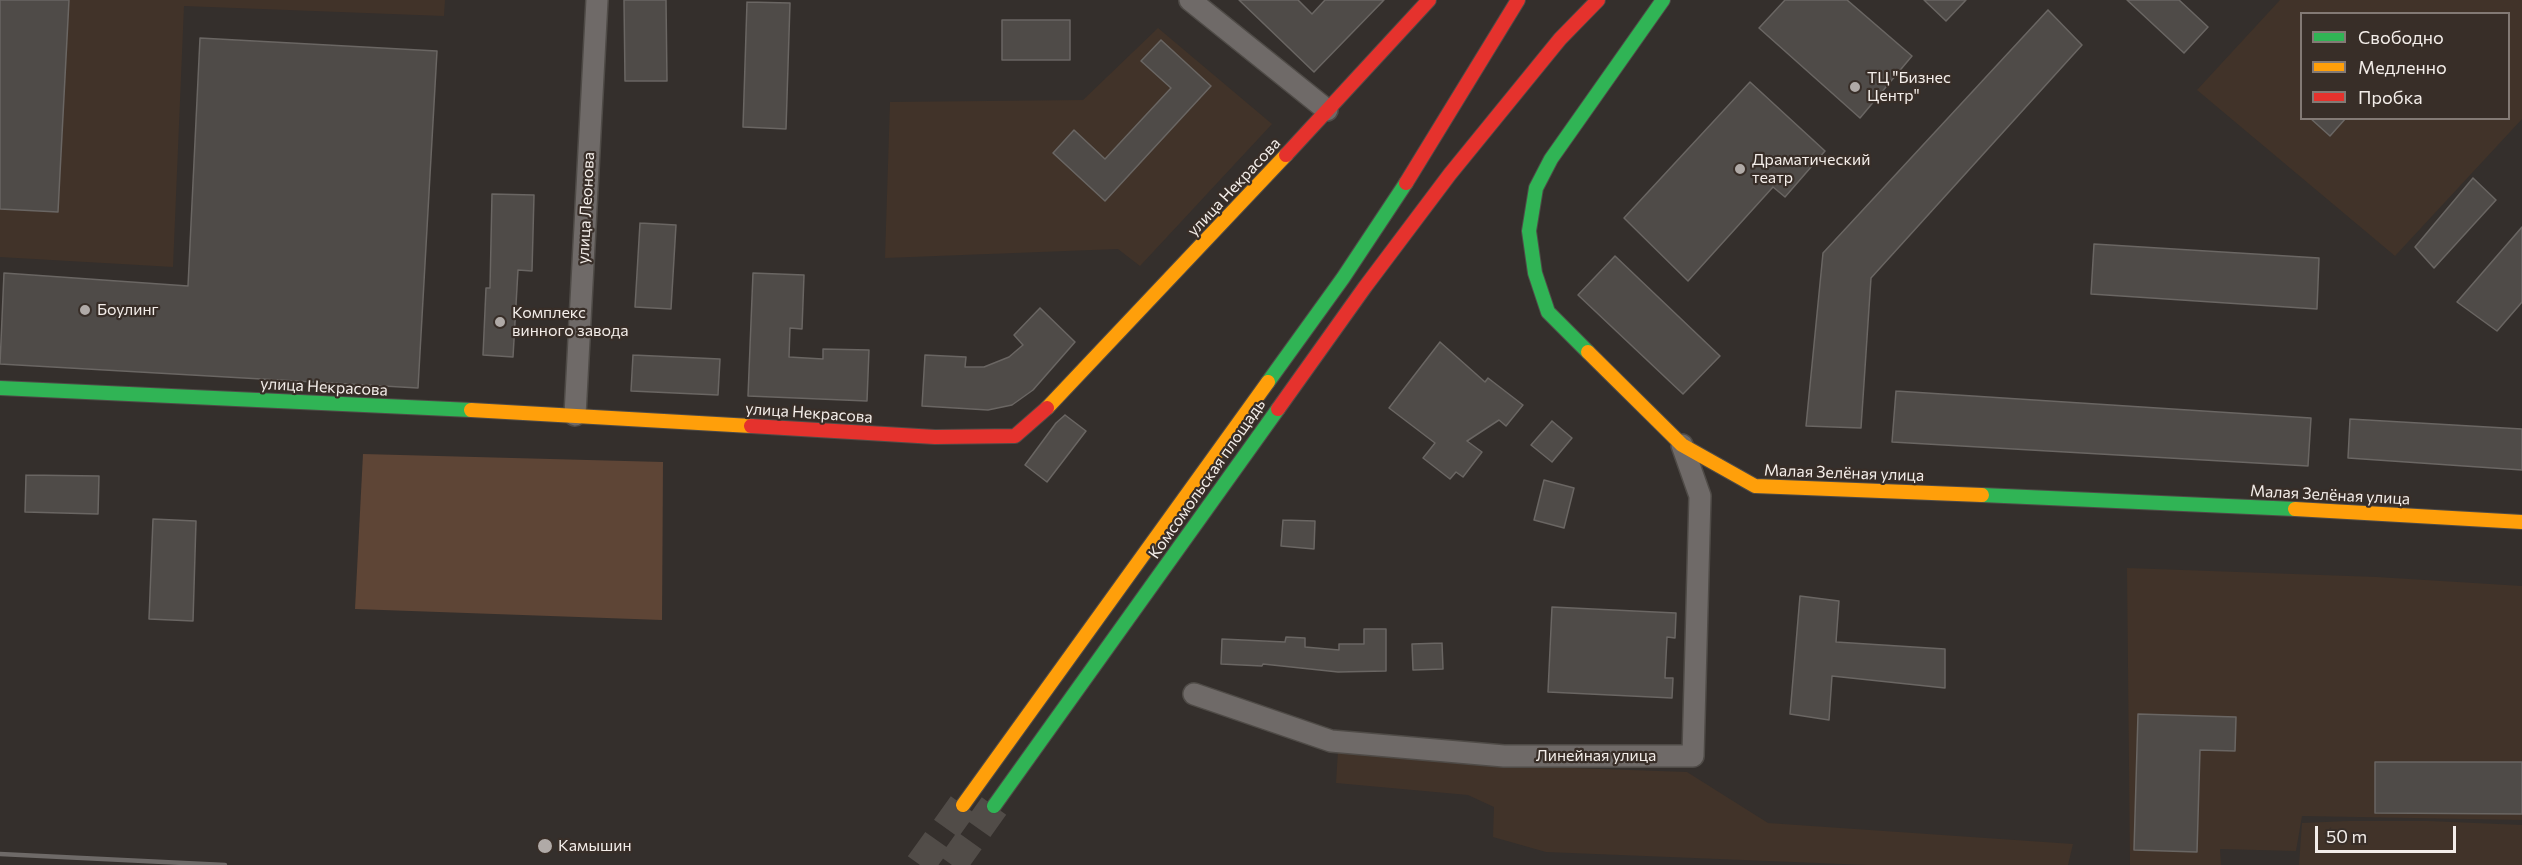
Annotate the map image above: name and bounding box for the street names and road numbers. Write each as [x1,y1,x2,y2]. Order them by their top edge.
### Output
street label: улица Некрасова [1183,134,1285,240]
street label: улица Леонова [573,151,599,265]
street label: улица Некрасова [260,374,388,400]
street label: Комсомольская площадь [1145,396,1269,562]
street label: улица Некрасова [745,399,873,427]
street label: Малая Зелёная улица [1764,461,1924,485]
street label: Малая Зелёная улица [2249,481,2411,509]
street label: Линейная улица [1536,746,1656,766]

